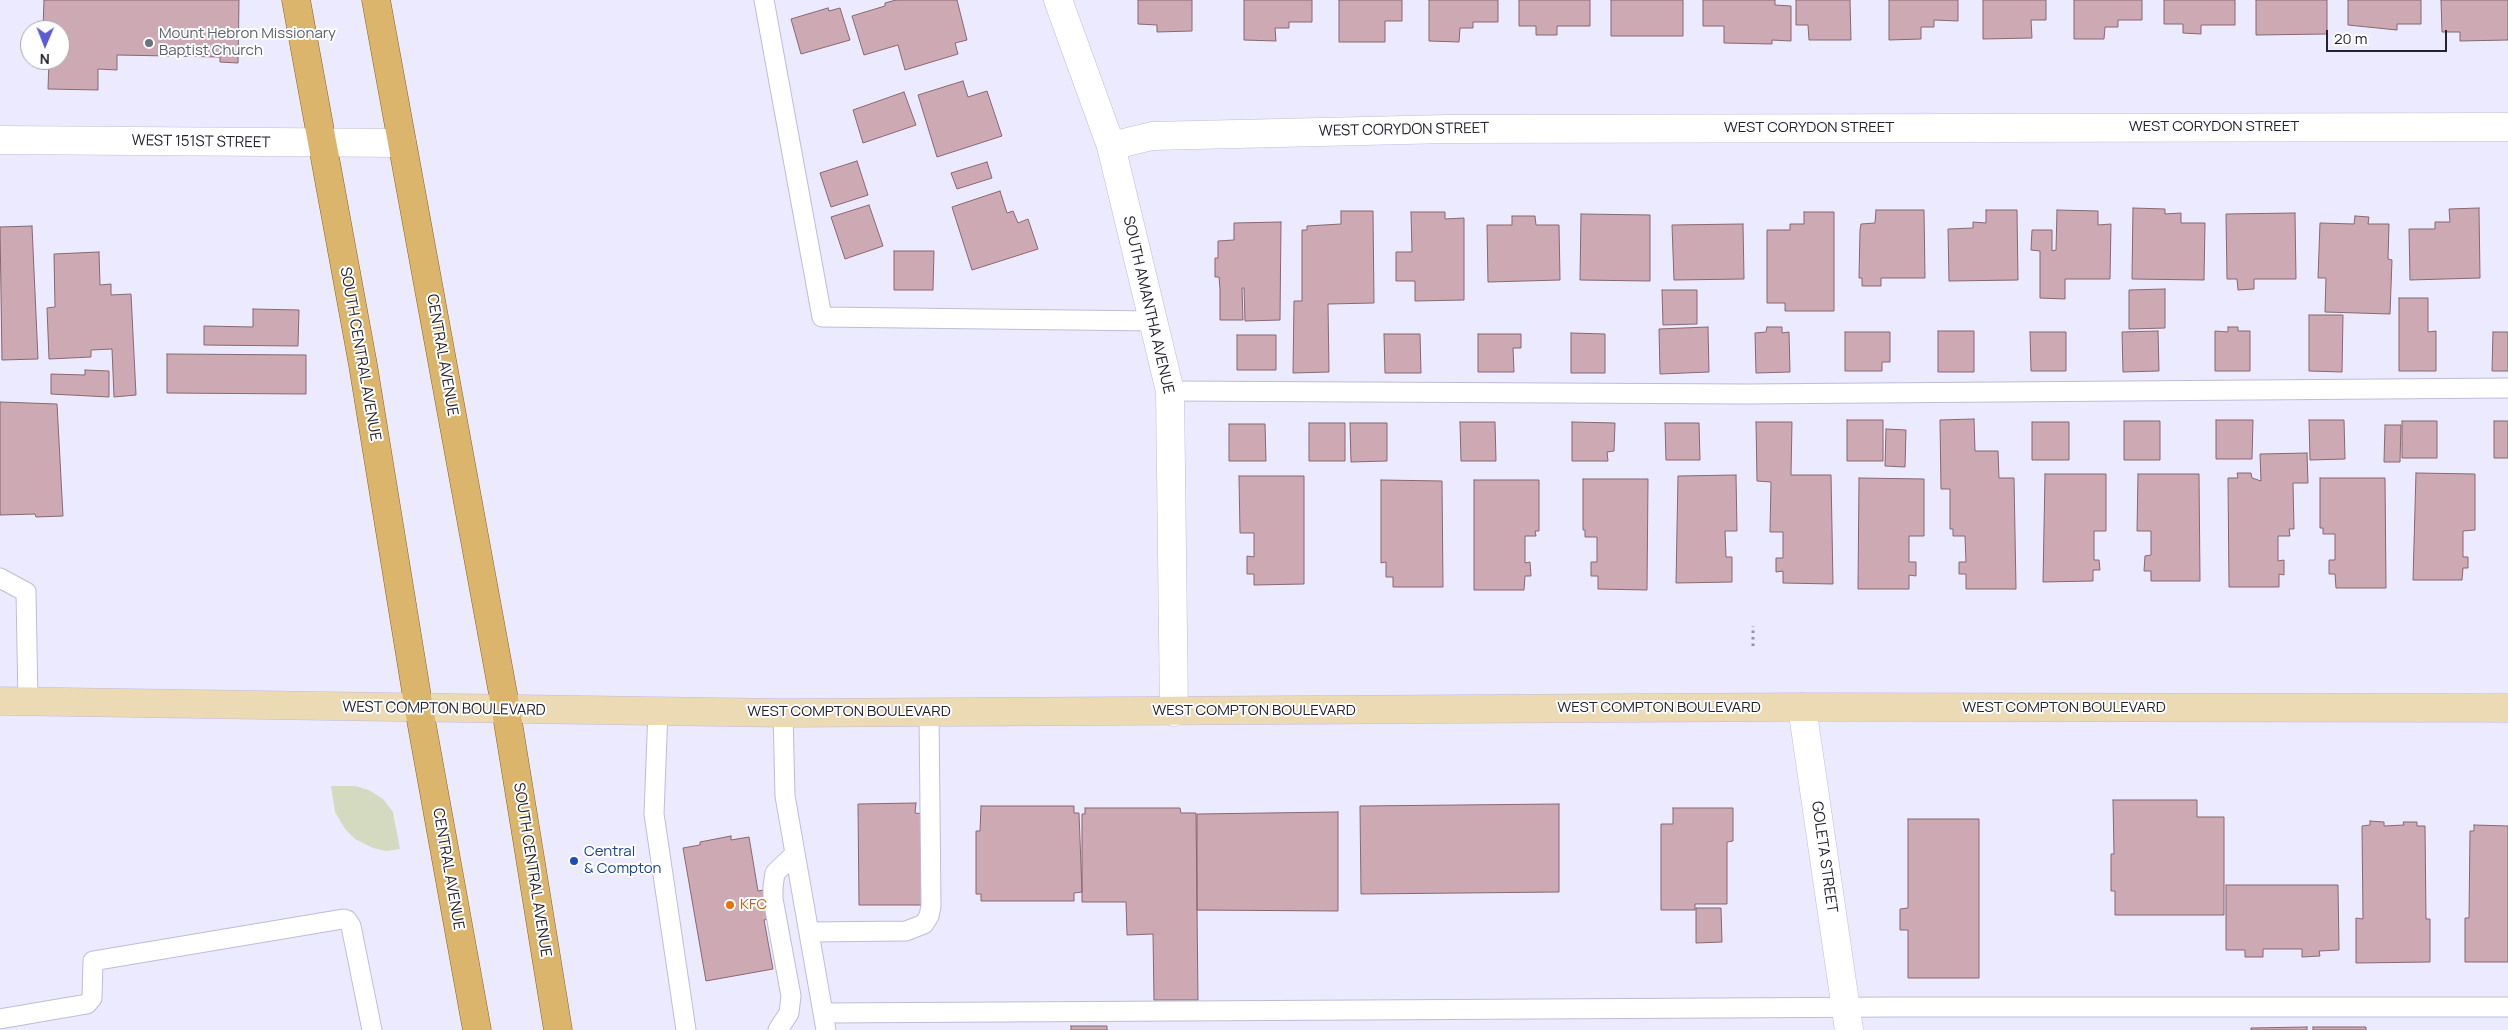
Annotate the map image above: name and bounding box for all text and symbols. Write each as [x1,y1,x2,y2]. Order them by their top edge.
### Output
north arrow [20,20,70,70]
scale bar [2328,20,2449,52]
place label: Mount Hebron Missionary Baptist Church [159,25,336,60]
text: 20 m [2334,28,2367,49]
marker: Mount Hebron Missionary Baptist Church [143,37,155,49]
text: N [40,50,50,69]
street label: WEST CORYDON STREET [2129,118,2299,136]
street label: WEST CORYDON STREET [1724,119,1894,137]
street label: WEST CORYDON STREET [1319,120,1489,140]
street label: WEST 151ST STREET [132,132,270,152]
street label: SOUTH AMANTHA AVENUE [1119,214,1177,396]
street label: SOUTH CENTRAL AVENUE [336,266,384,442]
street label: CENTRAL AVENUE [422,293,462,417]
street label: WEST COMPTON BOULEVARD [342,698,546,720]
street label: WEST COMPTON BOULEVARD [1557,699,1761,717]
street label: WEST COMPTON BOULEVARD [1962,699,2166,717]
street label: WEST COMPTON BOULEVARD [1152,702,1356,720]
street label: WEST COMPTON BOULEVARD [747,703,951,721]
street label: SOUTH CENTRAL AVENUE [509,781,555,959]
street label: GOLETA STREET [1807,800,1841,914]
street label: CENTRAL AVENUE [428,807,468,931]
place label: Central & Compton [584,843,661,878]
marker: Central & Compton [568,855,580,867]
place label: KFC [740,896,767,914]
marker: KFC [724,899,736,911]

